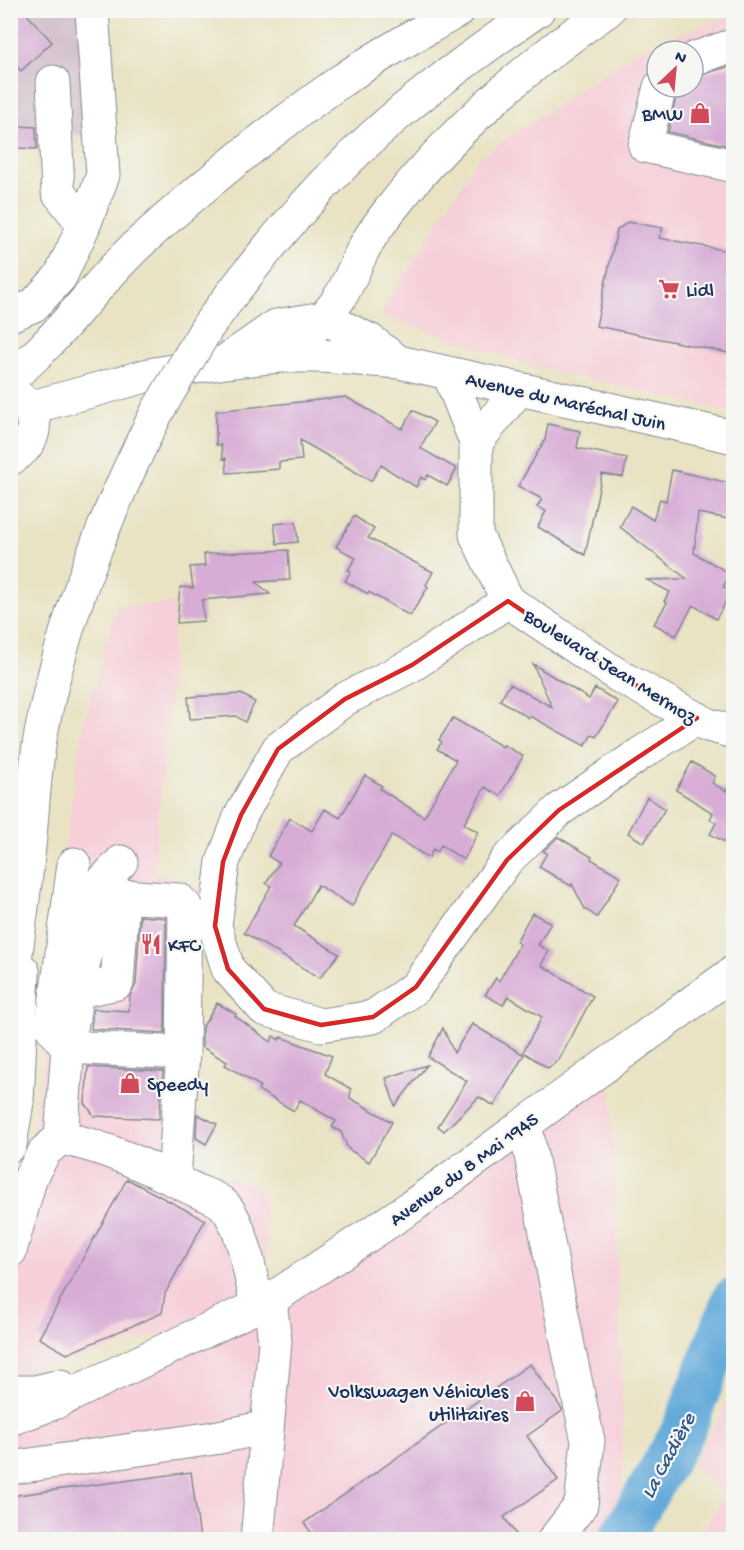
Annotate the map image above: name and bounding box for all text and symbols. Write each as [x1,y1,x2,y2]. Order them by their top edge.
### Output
north arrow [645,39,705,99]
text: N [671,48,689,70]
shop icon: BMW [688,101,712,125]
place label: BMW [641,105,683,128]
supermarket icon: Lidl [657,277,681,301]
place label: Lidl [686,281,714,304]
street label: Avenue du Maréchal Juin [463,369,668,438]
street label: Boulevard Jean Mermoz [518,605,701,731]
restaurant icon: KFC [139,932,163,956]
place label: KFC [168,936,201,959]
shop icon: Speedy [118,1071,142,1095]
place label: Speedy [147,1075,208,1098]
street label: Avenue du 8 Mai 1945 [386,1109,544,1233]
place label: Volkswagen Véhicules utilitaires [327,1382,509,1428]
shop icon: Volkswagen Véhicules utilitaires [513,1389,537,1413]
water label: La Cadière [637,1409,704,1504]

